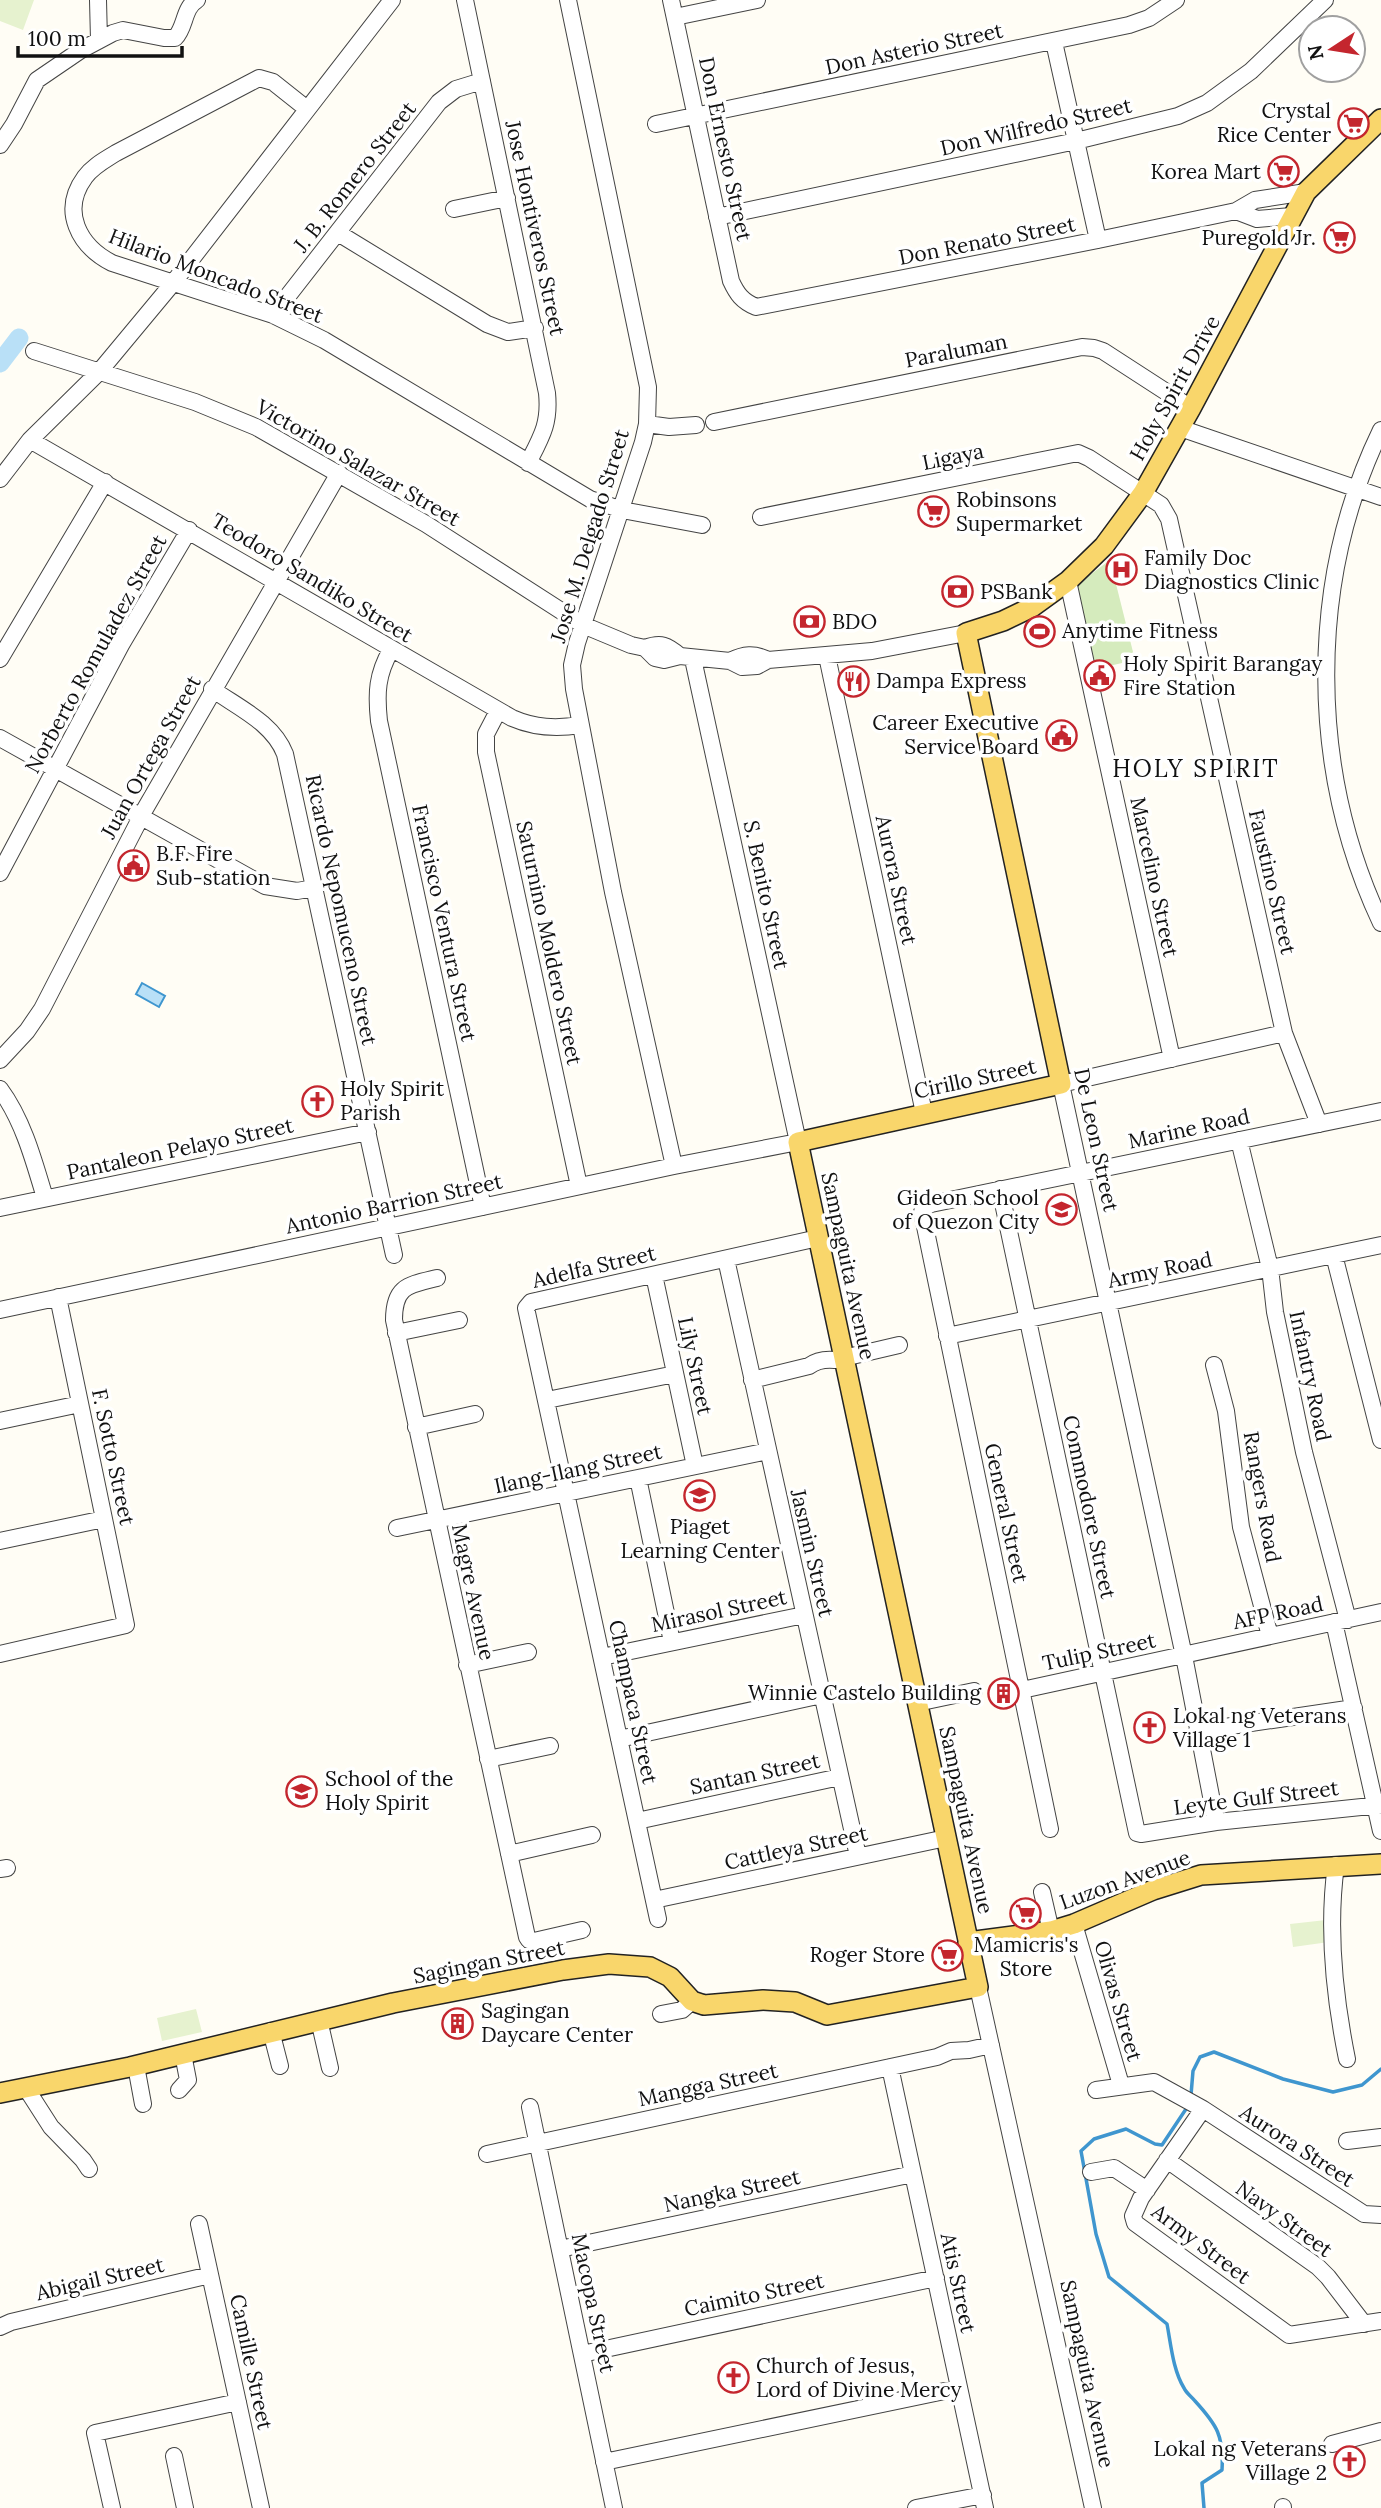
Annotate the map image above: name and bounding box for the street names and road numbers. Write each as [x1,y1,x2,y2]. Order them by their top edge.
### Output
street label: Don Asterio Street [823,16,1006,81]
street label: Don Ernesto Street [693,54,758,244]
street label: Don Wilfredo Street [938,91,1135,162]
street label: J. B. Romero Street [287,95,422,258]
street label: Jose Hontiveros Street [499,117,572,339]
street label: Don Renato Street [896,210,1078,271]
street label: Hilario Moncado Street [105,222,328,329]
street label: Holy Spirit Drive [1123,310,1226,465]
street label: Paraluman [902,327,1010,374]
street label: Victorino Salazar Street [250,393,466,533]
street label: Jose M. Delgado Street [544,425,635,647]
street label: Ligaya [920,437,986,476]
street label: Teodoro Sandiko Street [207,507,419,649]
street label: Norberto Romuladez Street [19,529,173,778]
street label: Juan Ortega Street [94,670,207,844]
street label: Ricardo Nepomuceno Street [300,772,384,1049]
street label: Marcelino Street [1124,794,1185,960]
street label: Francisco Ventura Street [406,802,483,1045]
street label: Faustino Street [1243,807,1302,958]
street label: Aurora Street [869,812,924,948]
street label: Saturnino Moldero Street [510,818,589,1068]
street label: S. Benito Street [738,818,796,973]
street label: Cirillo Street [911,1052,1039,1105]
street label: De Leon Street [1068,1066,1125,1215]
street label: Marine Road [1126,1102,1252,1155]
street label: Pantaleon Pelayo Street [64,1111,297,1186]
street label: Antonio Barrion Street [282,1167,505,1240]
street label: Sampaguita Avenue [815,1170,882,1362]
street label: Adelfa Street [529,1239,659,1294]
street label: Army Road [1104,1245,1215,1294]
street label: Infantry Road [1283,1308,1338,1444]
street label: Lily Street [672,1314,719,1418]
street label: F. Sotto Street [86,1386,141,1529]
street label: Commodore Street [1057,1413,1122,1602]
street label: Rangers Road [1238,1429,1287,1565]
street label: Ilang-Ilang Street [492,1437,665,1499]
street label: General Street [979,1441,1035,1586]
street label: Jasmin Street [784,1485,841,1620]
street label: Magre Avenue [446,1521,501,1663]
street label: Mirasol Street [649,1583,790,1638]
street label: AFP Road [1229,1590,1326,1635]
street label: Champaca Street [603,1617,664,1787]
street label: Tulip Street [1040,1626,1159,1677]
street label: Sampaguita Avenue [933,1724,1000,1916]
street label: Santan Street [687,1746,823,1800]
street label: Leyte Gulf Street [1172,1774,1341,1821]
street label: Cattleya Street [722,1819,871,1876]
street label: Luzon Avenue [1056,1843,1194,1916]
street label: Sagingan Street [411,1933,568,1989]
street label: Olivas Street [1088,1937,1149,2065]
street label: Mangga Street [636,2056,781,2112]
street label: Aurora Street [1234,2098,1361,2193]
street label: Nangka Street [661,2163,803,2218]
street label: Navy Street [1231,2174,1339,2263]
street label: Army Street [1146,2197,1257,2290]
street label: Atis Street [934,2229,982,2336]
street label: Macopa Street [566,2231,622,2376]
street label: Abigail Street [32,2250,167,2307]
street label: Caimito Street [682,2266,827,2322]
street label: Sampaguita Avenue [1054,2278,1121,2470]
street label: Camille Street [224,2292,279,2433]

